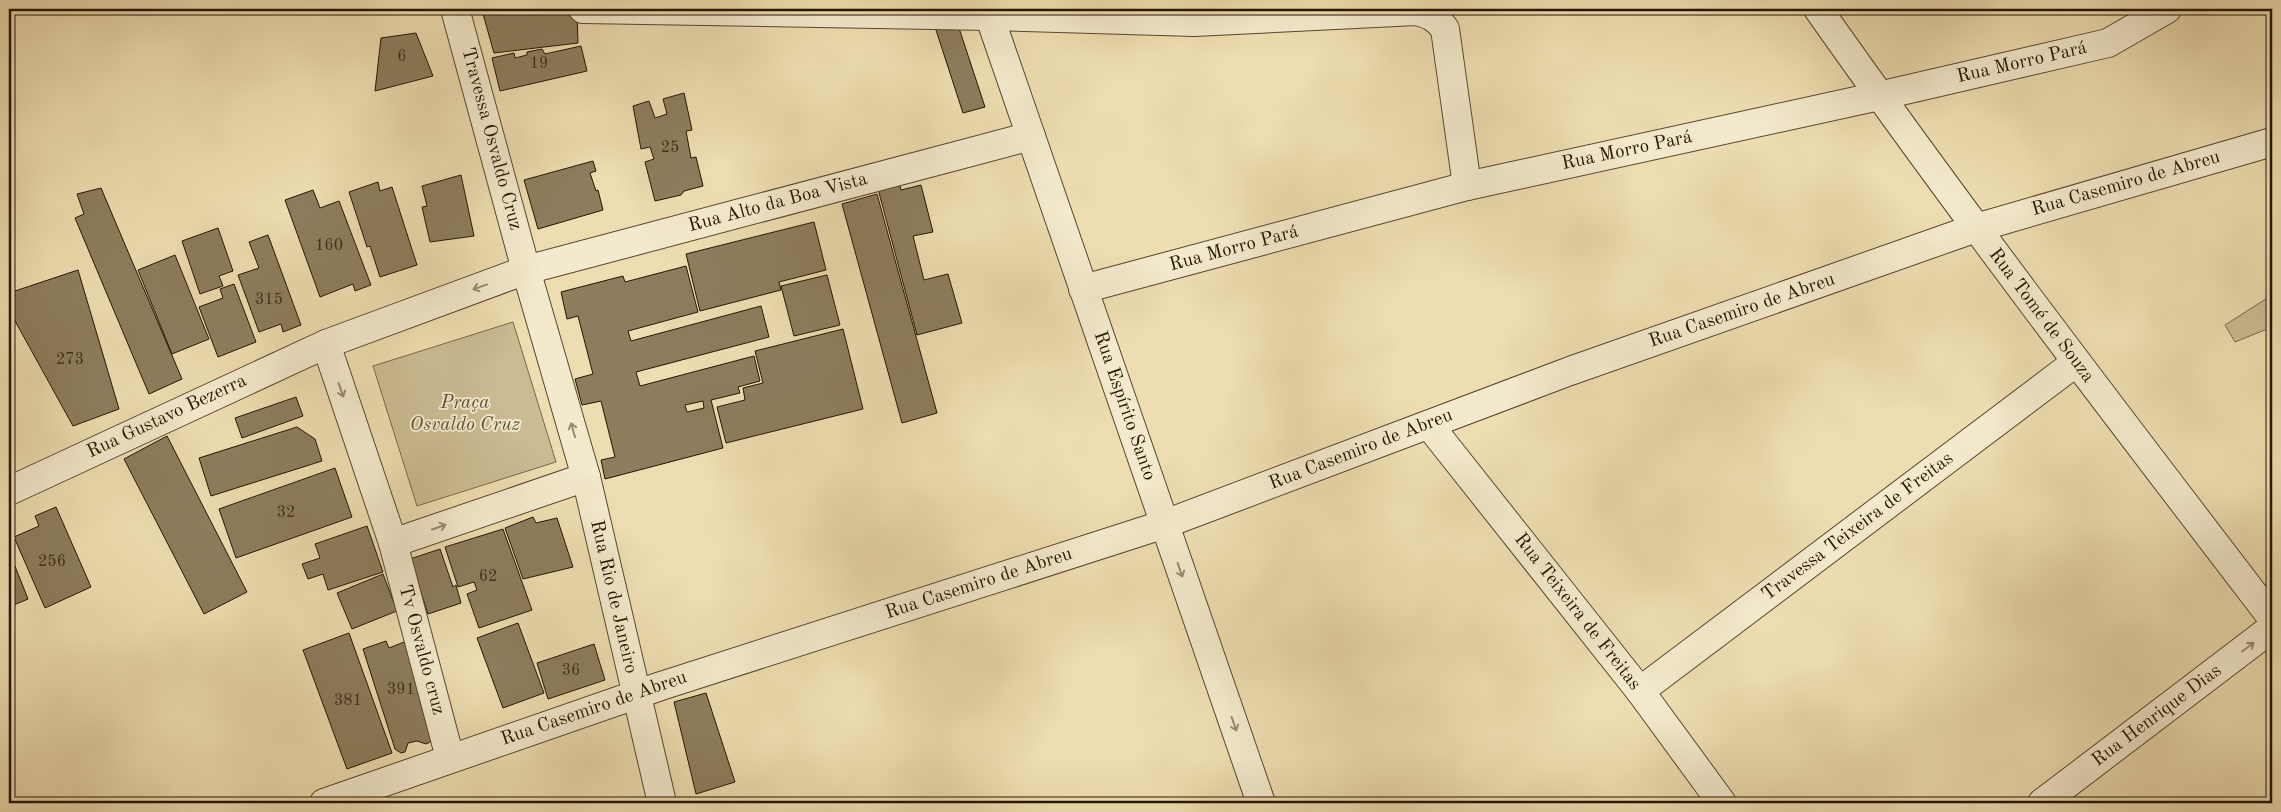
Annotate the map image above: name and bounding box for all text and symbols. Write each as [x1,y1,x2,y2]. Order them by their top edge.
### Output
street label: Rua Morro Pará [1955,39,2089,87]
street label: Travessa Osvaldo Cruz [457,46,525,232]
house number: 6 [397,49,407,65]
house number: 19 [530,56,548,72]
street label: Rua Morro Pará [1560,128,1695,174]
house number: 25 [661,140,679,156]
street label: Rua Casemiro de Abreu [2030,148,2222,220]
street label: Rua Alto da Boa Vista [686,170,870,236]
street label: Rua Morro Pará [1167,222,1301,275]
house number: 160 [315,238,343,254]
street label: Rua Tomé de Souza [1985,245,2098,387]
street label: Rua Casemiro de Abreu [1647,270,1837,352]
one-way arrow [473,283,488,292]
house number: 315 [255,292,283,308]
street label: Rua Espírito Santo [1090,329,1158,483]
house number: 273 [56,352,84,368]
street label: Rua Gustavo Bezerra [84,371,250,462]
one-way arrow [337,382,347,398]
park label: Praça Osvaldo Cruz [410,394,520,435]
street label: Rua Casemiro de Abreu [1266,406,1456,494]
one-way arrow [567,423,577,439]
street label: Travessa Teixeira de Freitas [1759,449,1957,605]
house number: 32 [277,505,295,521]
street label: Rua Rio de Janeiro [586,518,640,676]
one-way arrow [431,522,446,531]
street label: Rua Teixeira de Freitas [1510,530,1644,694]
street label: Rua Casemiro de Abreu [883,545,1075,623]
house number: 256 [38,554,66,570]
one-way arrow [1176,562,1186,578]
house number: 62 [479,569,497,585]
street label: Tv Osvaldo cruz [395,583,447,717]
one-way arrow [2241,641,2254,652]
street label: Rua Henrique Dias [2089,661,2225,771]
house number: 36 [562,663,580,679]
street label: Rua Casemiro de Abreu [499,668,689,750]
house number: 391 [387,682,415,698]
house number: 381 [334,693,362,709]
one-way arrow [1230,716,1239,731]

